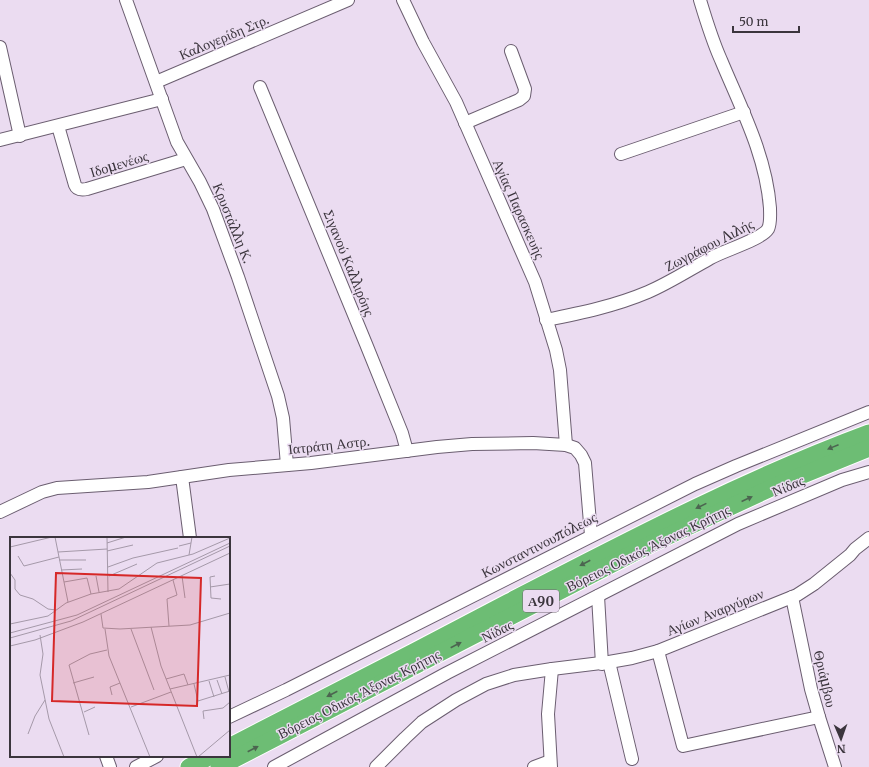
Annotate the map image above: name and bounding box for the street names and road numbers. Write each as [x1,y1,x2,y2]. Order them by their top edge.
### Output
street label: Καλογερίδη Στρ. [176,10,272,64]
street label: Ιδομενέως [88,147,151,181]
street label: Αγίας Παρασκευής [489,156,549,262]
street label: Κρυστάλλη Κ. [209,180,257,266]
street label: Σιγανού Καλλιρόης [320,207,379,319]
street label: Ζωγράφου Λιλής [661,215,757,275]
street label: Ιατράτη Αστρ. [287,432,371,458]
street label: Νίδας [769,471,807,501]
street label: Βόρειος Οδικός Άξονας Κρήτης [563,500,733,596]
street label: Κωνσταντινουπόλεως [478,508,600,582]
street label: Αγίων Αναργύρων [664,584,766,640]
road number: Α90 [523,590,559,612]
street label: Νίδας [478,615,516,647]
street label: Βόρειος Οδικός Άξονας Κρήτης [275,645,444,743]
street label: Θριάμβου [810,649,840,709]

